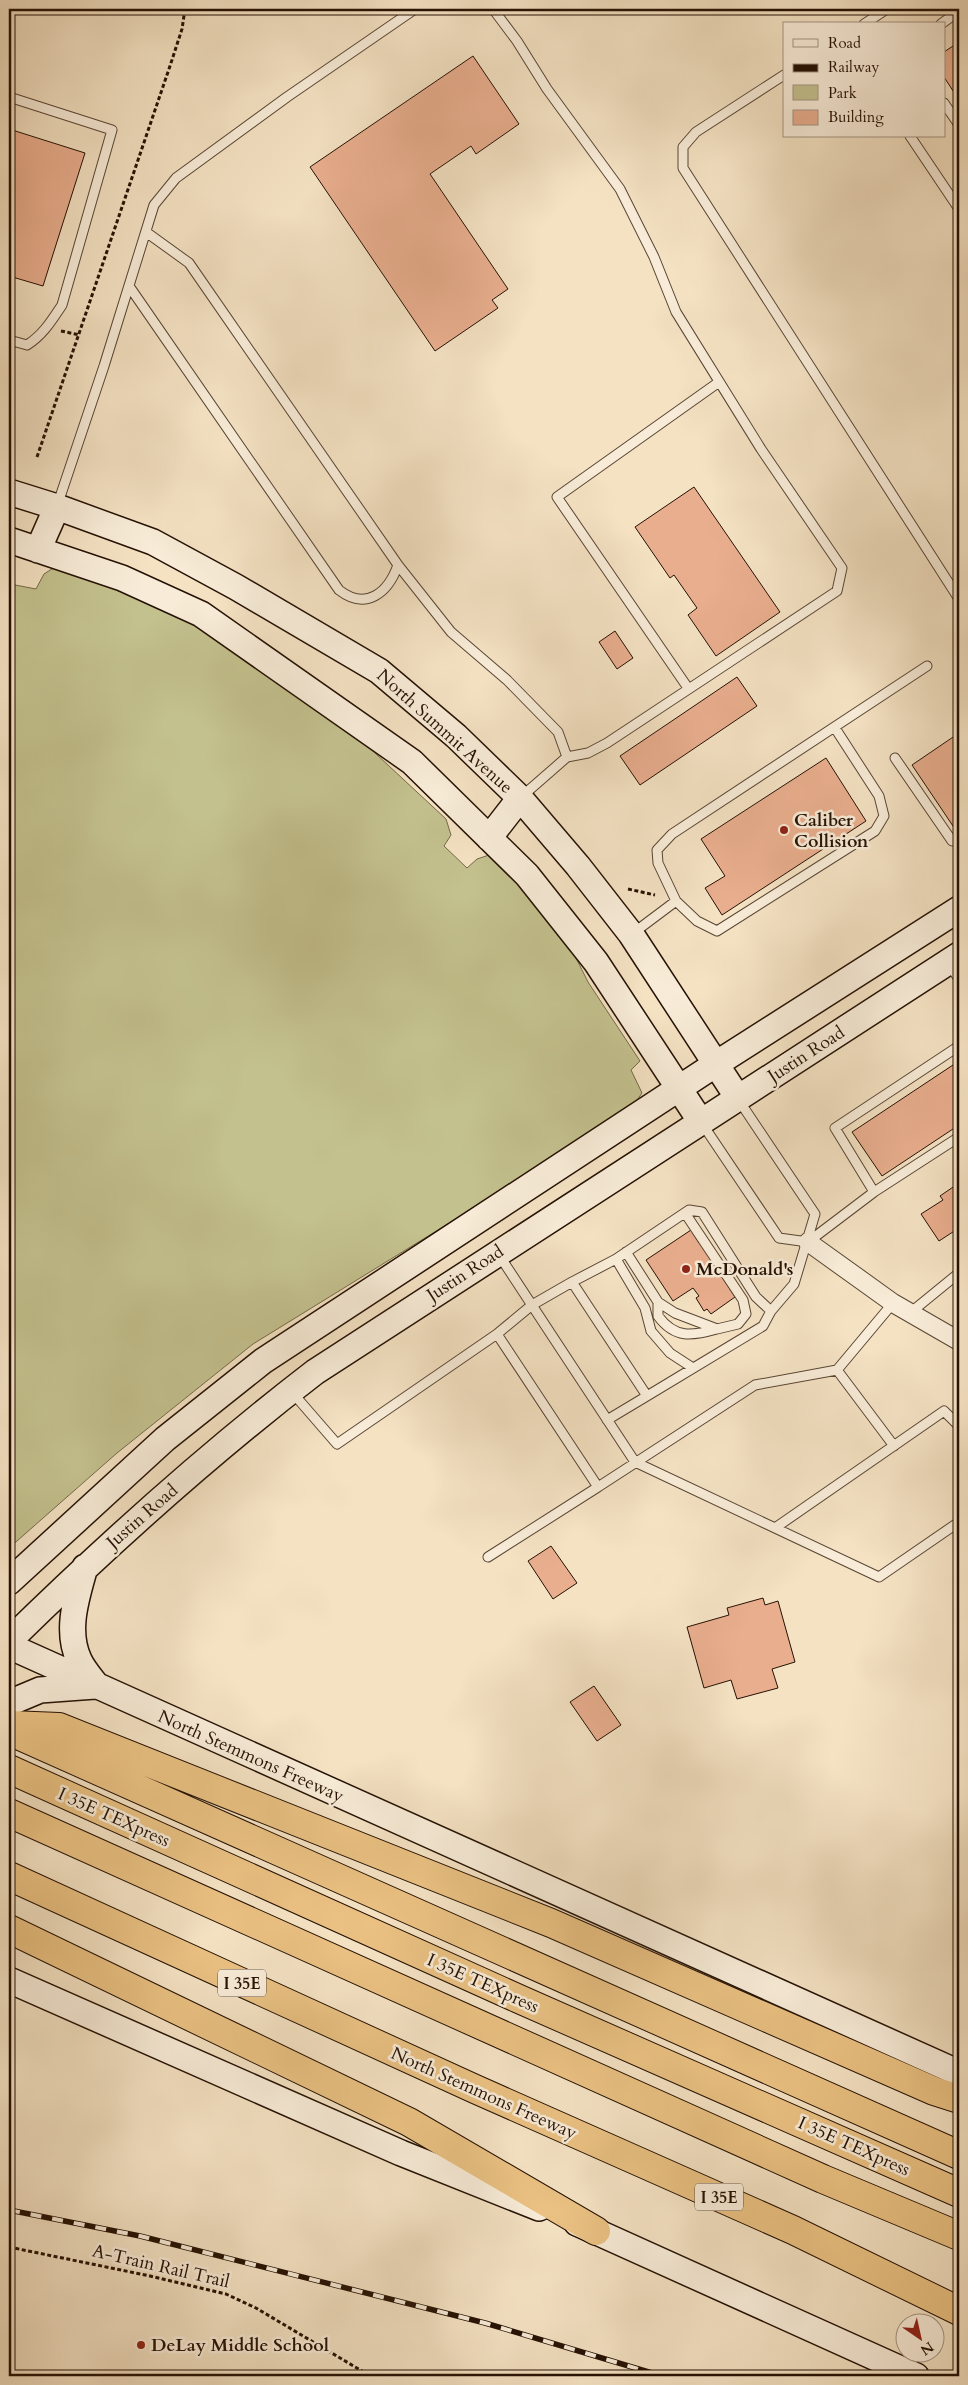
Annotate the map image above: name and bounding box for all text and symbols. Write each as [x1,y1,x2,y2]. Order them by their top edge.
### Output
legend [783,22,946,138]
text: Road [828,33,861,53]
text: Railway [828,57,879,77]
text: Park [828,83,857,103]
text: Building [828,107,884,127]
street label: North Summit Avenue [371,663,518,799]
place label: Caliber Collision [794,808,869,854]
marker: Caliber Collision [778,824,790,836]
street label: Justin Road [760,1020,850,1090]
street label: Justin Road [419,1239,509,1309]
place label: McDonald's [696,1257,793,1282]
marker: McDonald's [680,1263,692,1275]
street label: Justin Road [99,1478,184,1556]
street label: North Stemmons Freeway [154,1704,348,1809]
street label: I 35E TEXpress [54,1782,174,1853]
street label: I 35E TEXpress [423,1948,543,2019]
road number: I 35E [218,1970,266,1996]
street label: North Stemmons Freeway [387,2041,581,2146]
street label: I 35E TEXpress [794,2111,914,2182]
road number: I 35E [695,2184,743,2210]
street label: A-Train Rail Trail [90,2239,233,2295]
north arrow [896,2312,946,2362]
place label: DeLay Middle School [151,2333,329,2358]
text: N [917,2337,937,2360]
marker: DeLay Middle School [135,2339,147,2351]

